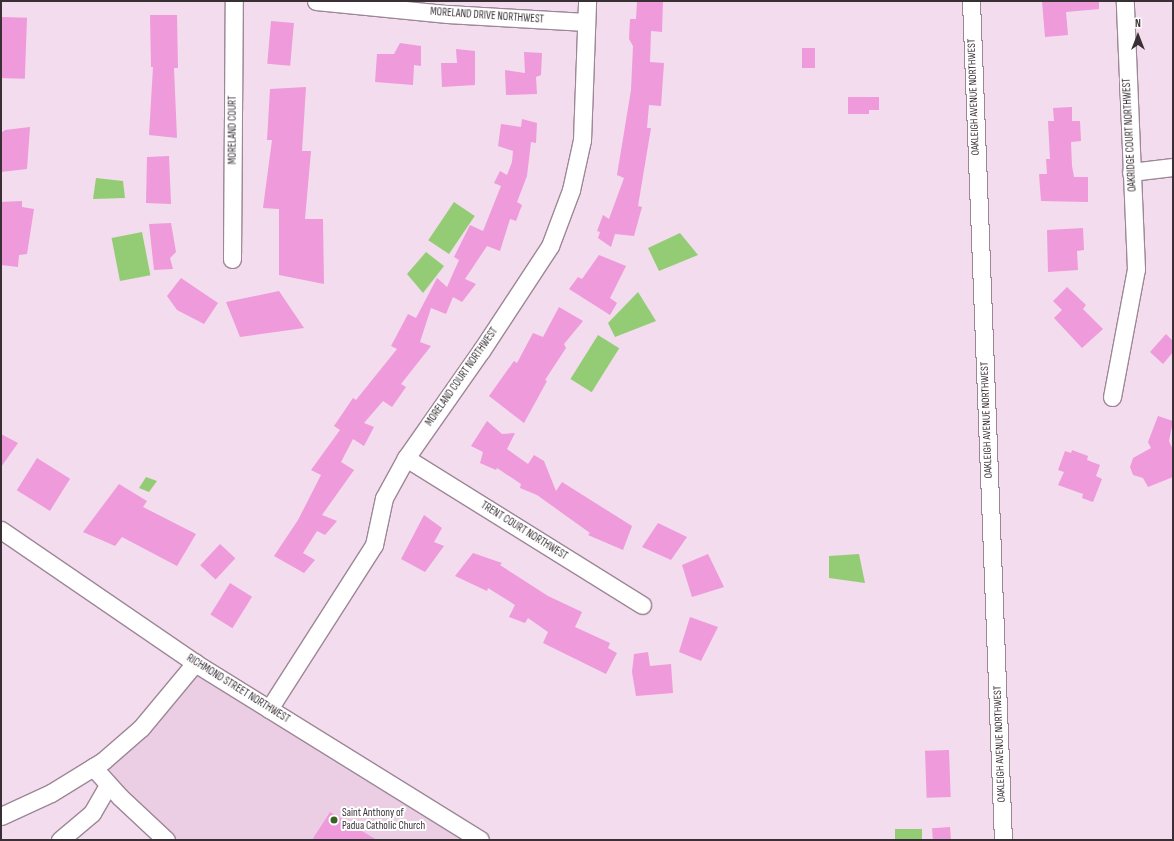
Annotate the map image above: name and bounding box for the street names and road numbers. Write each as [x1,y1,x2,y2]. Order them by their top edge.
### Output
street label: MORELAND DRIVE NORTHWEST [430,5,544,27]
street label: OAKLEIGH AVENUE NORTHWEST [965,38,983,156]
street label: OAKRIDGE COURT NORTHWEST [1120,78,1140,192]
street label: MORELAND COURT [226,96,240,164]
street label: MORELAND COURT NORTHWEST [423,325,501,429]
street label: OAKLEIGH AVENUE NORTHWEST [978,361,996,479]
street label: TRENT COURT NORTHWEST [478,499,570,563]
street label: RICHMOND STREET NORTHWEST [184,652,292,726]
street label: OAKLEIGH AVENUE NORTHWEST [991,685,1009,803]

